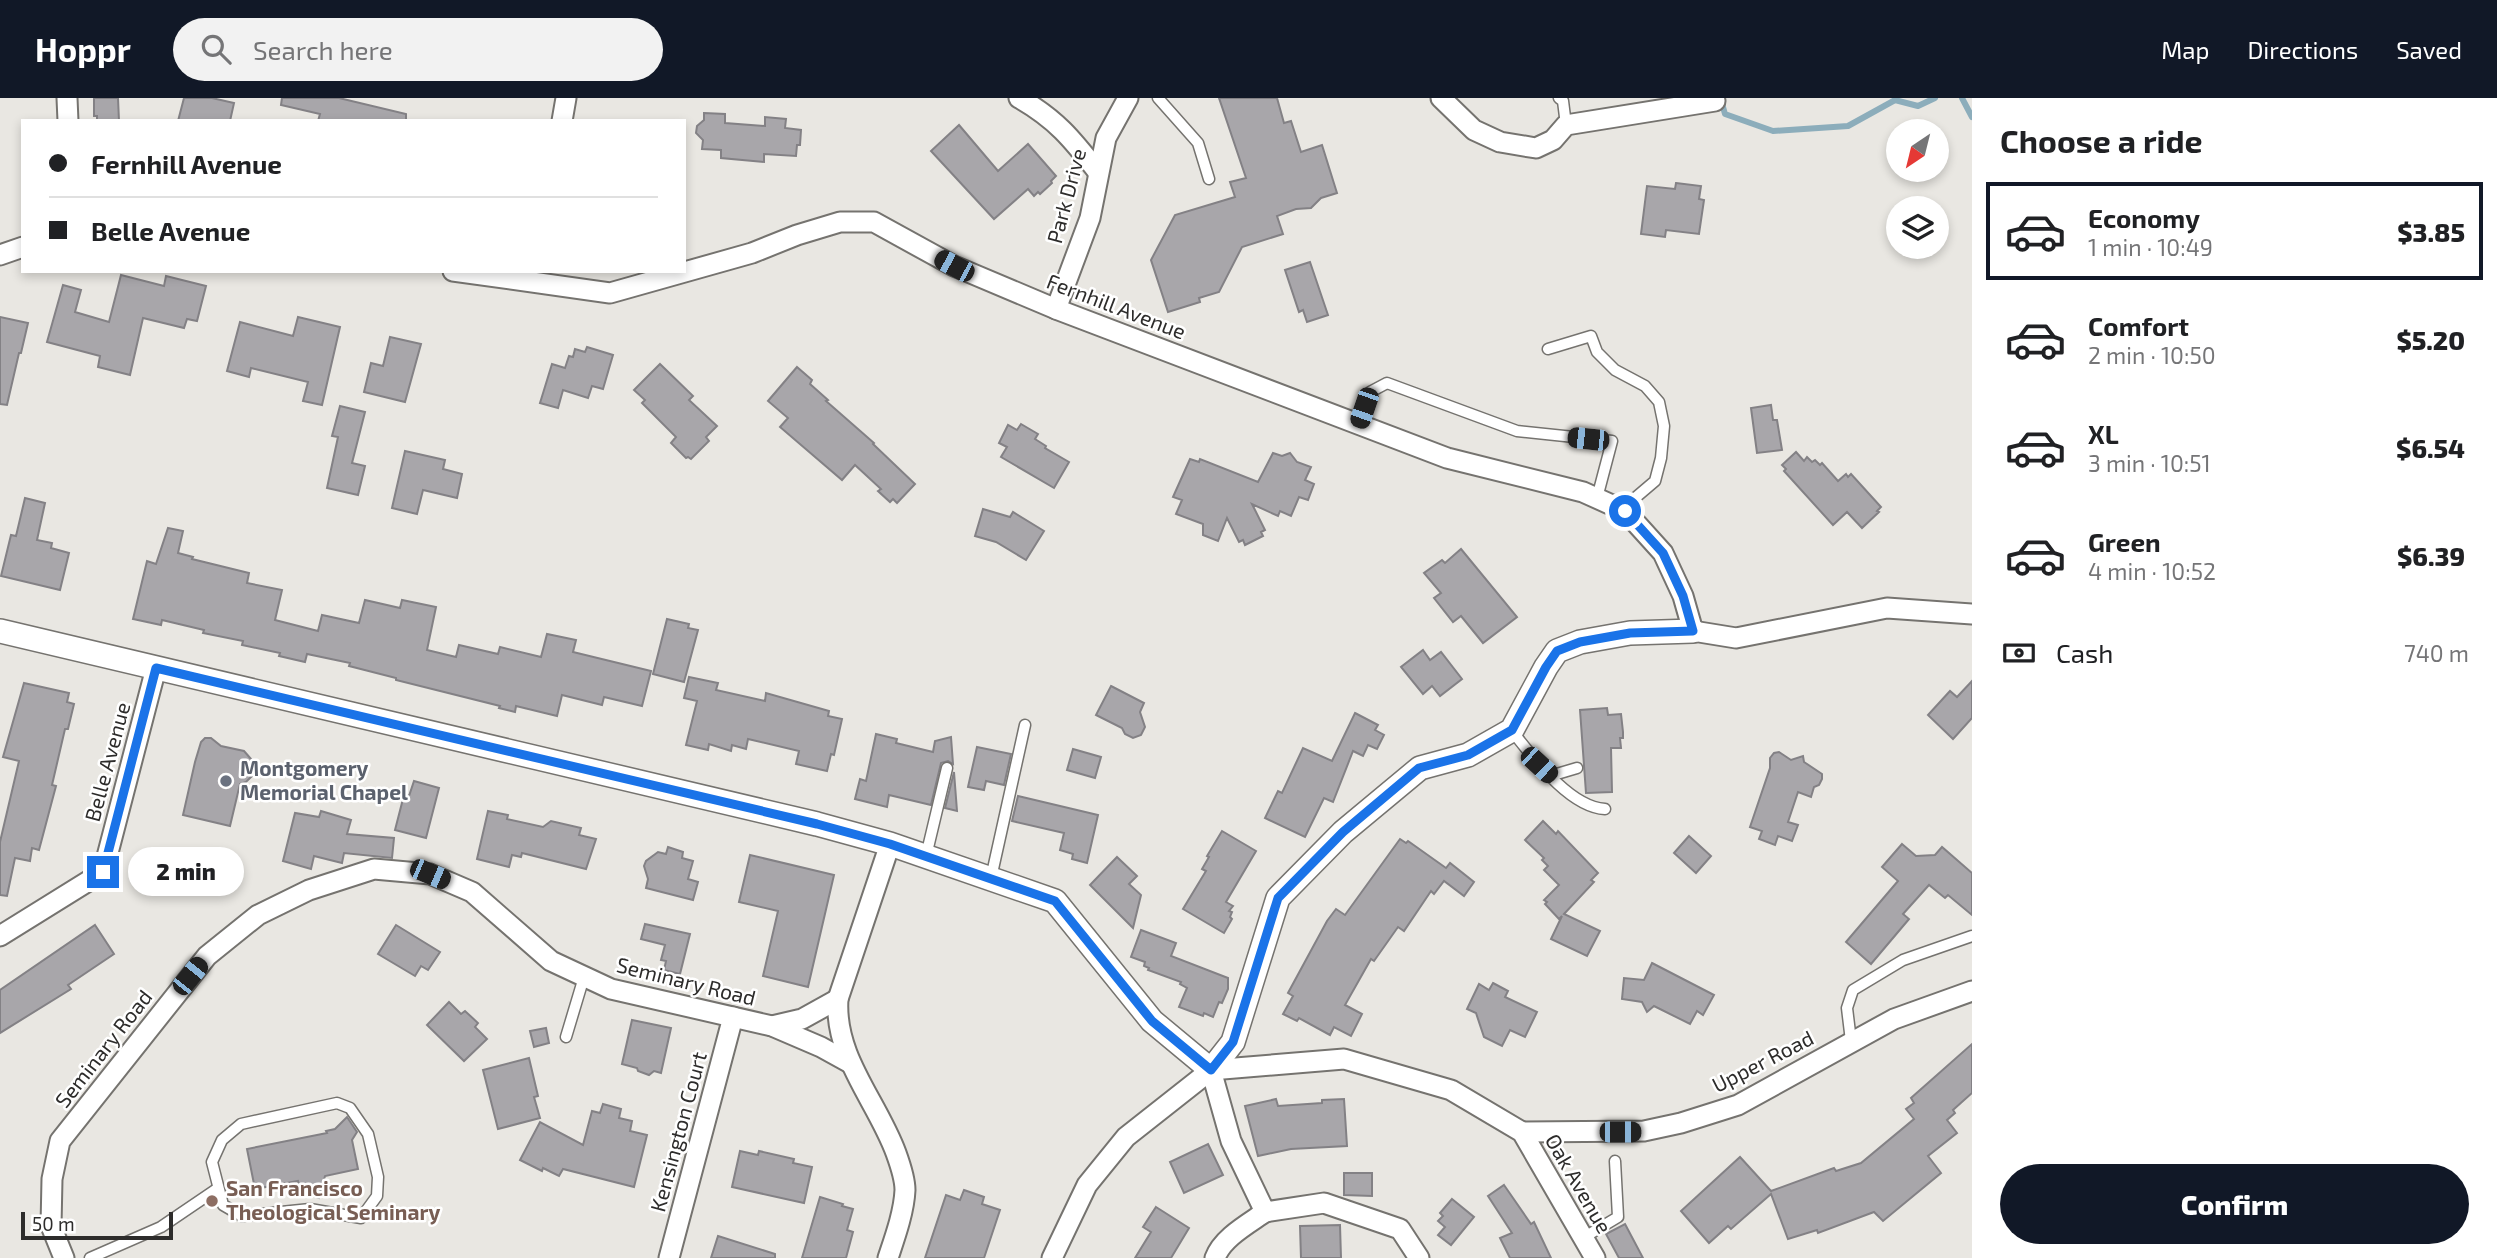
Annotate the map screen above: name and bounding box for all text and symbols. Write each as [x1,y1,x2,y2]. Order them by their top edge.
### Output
search box [173,18,663,81]
text: Hoppr [35,29,131,69]
icon: search [197,30,235,68]
text: Search here [253,34,393,65]
text: Map [2161,35,2209,64]
text: Directions [2247,35,2358,64]
text: Saved [2396,35,2462,64]
north arrow [1886,119,1950,182]
map controls [1886,119,1949,259]
text: Choose a ride [2000,121,2203,159]
street label: Park Drive [1041,145,1090,246]
text: Fernhill Avenue [91,148,282,179]
button: layers [1886,196,1949,259]
icon: car [2004,200,2067,263]
text: Economy [2088,202,2200,233]
text: Belle Avenue [91,215,250,246]
text: $3.85 [2397,216,2465,247]
text: 1 min · 10:49 [2088,233,2213,261]
car [931,247,978,285]
street label: Fernhill Avenue [1044,268,1190,344]
icon: car [2004,308,2067,371]
text: Comfort [2088,310,2189,341]
text: $5.20 [2396,324,2465,355]
text: 2 min · 10:50 [2088,341,2216,369]
car [1348,385,1381,431]
icon: car [2004,416,2067,479]
text: XL [2088,418,2119,449]
car [1567,426,1610,452]
text: $6.54 [2396,432,2465,463]
text: 3 min · 10:51 [2088,449,2211,477]
route start [1609,495,1641,527]
icon: car [2004,524,2067,587]
text: Green [2088,526,2161,557]
text: $6.39 [2397,540,2465,571]
text: 4 min · 10:52 [2088,557,2216,585]
icon: cash [2000,634,2038,672]
text: Cash [2056,637,2113,668]
text: 740 m [2404,639,2469,667]
street label: Belle Avenue [79,699,134,824]
car [1517,743,1562,787]
place label: Montgomery Memorial Chapel [240,755,408,804]
marker: Montgomery Memorial Chapel [218,773,234,789]
callout: 2 min [128,848,243,896]
route end [87,856,119,888]
car [407,856,454,892]
text: 2 min [156,857,216,885]
street label: Seminary Road [614,951,759,1010]
car [169,953,212,999]
street label: Seminary Road [49,984,157,1112]
street label: Upper Road [1707,1024,1817,1097]
street label: Kensington Court [644,1049,711,1214]
car [1600,1122,1642,1143]
street label: Oak Avenue [1541,1129,1618,1237]
button: Confirm [2000,1164,2469,1244]
place label: San Francisco Theological Seminary [226,1175,440,1225]
marker: San Francisco Theological Seminary [204,1193,220,1209]
scale bar [21,1209,173,1241]
text: 50 m [32,1212,75,1235]

